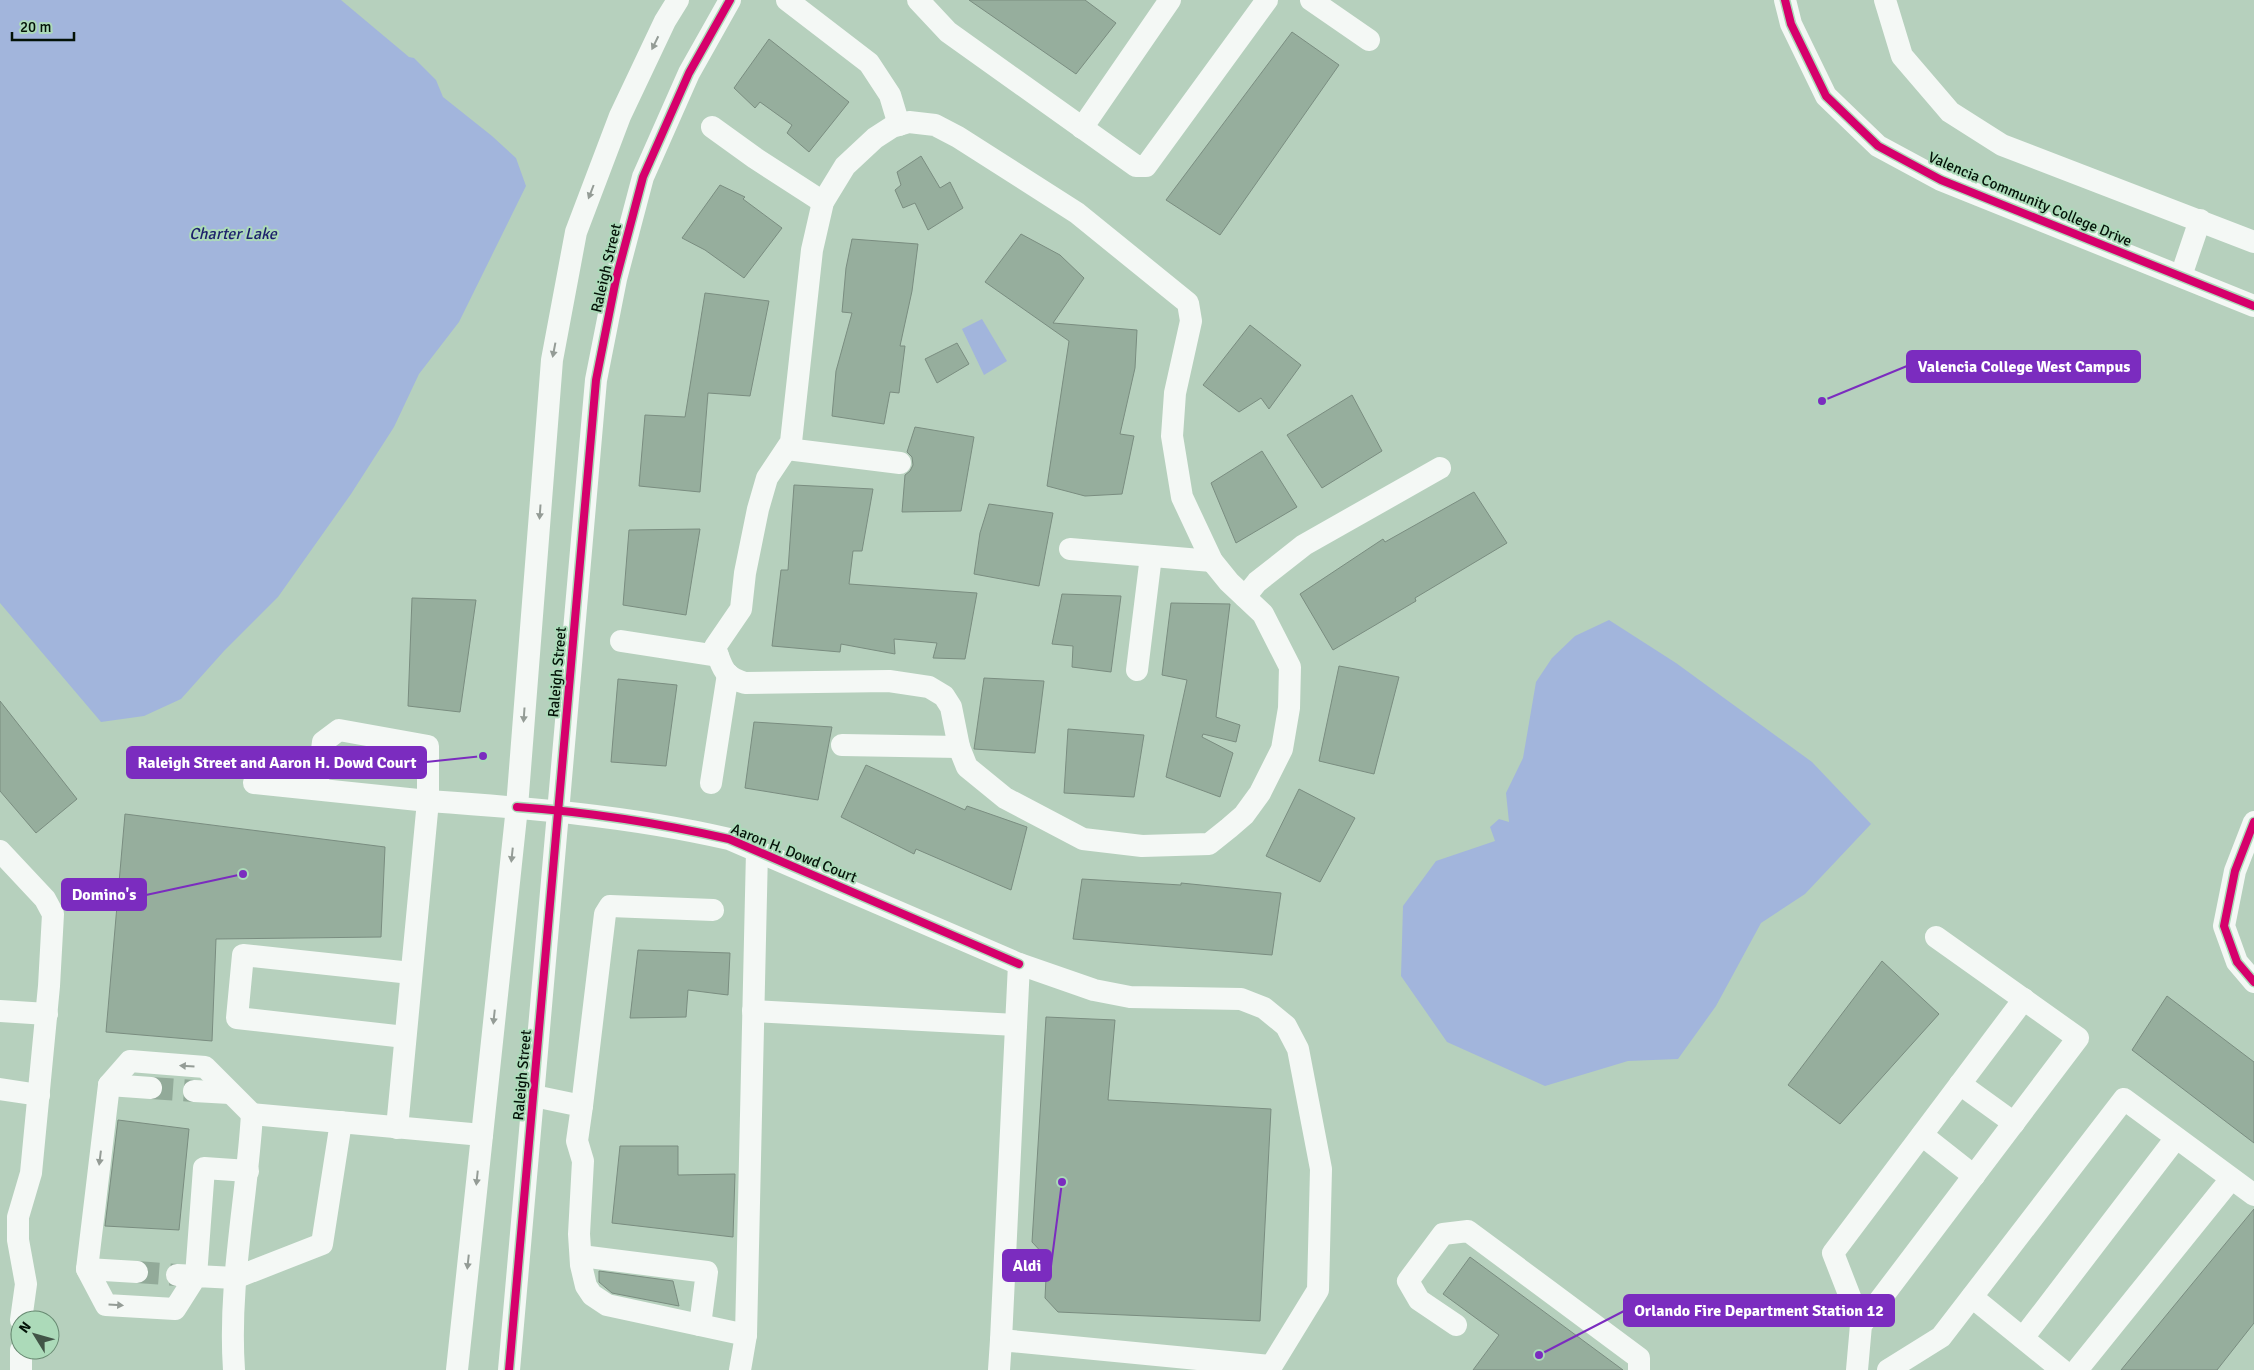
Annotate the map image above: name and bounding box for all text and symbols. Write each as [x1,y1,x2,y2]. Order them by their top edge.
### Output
scale bar [12,10,75,42]
text: 20 m [20,18,51,36]
one-way arrow [651,36,659,50]
street label: Valencia Community College Drive [1925,148,2135,250]
one-way arrow [587,185,595,200]
street label: Raleigh Street [587,222,625,314]
water label: Charter Lake [189,224,278,244]
one-way arrow [549,342,557,358]
callout: Valencia College West Campus [1907,351,2140,382]
text: Valencia College West Campus [1918,357,2130,377]
one-way arrow [536,504,544,520]
street label: Raleigh Street [544,626,570,718]
one-way arrow [520,707,528,723]
callout: Raleigh Street and Aaron H. Dowd Court [127,747,426,778]
text: Raleigh Street and Aaron H. Dowd Court [137,753,417,773]
street label: Aaron H. Dowd Court [728,820,860,886]
one-way arrow [508,848,516,864]
callout: Domino's [62,879,146,910]
text: Domino's [72,885,136,905]
one-way arrow [490,1009,498,1025]
street label: Raleigh Street [509,1029,535,1121]
one-way arrow [179,1062,195,1070]
one-way arrow [96,1150,104,1166]
one-way arrow [473,1171,481,1187]
callout: Aldi [1003,1250,1051,1281]
one-way arrow [464,1254,472,1270]
text: Aldi [1013,1256,1041,1276]
callout: Orlando Fire Department Station 12 [1624,1295,1894,1326]
text: Orlando Fire Department Station 12 [1634,1301,1884,1321]
one-way arrow [108,1302,124,1310]
north arrow [10,1310,60,1360]
text: N [15,1318,35,1336]

